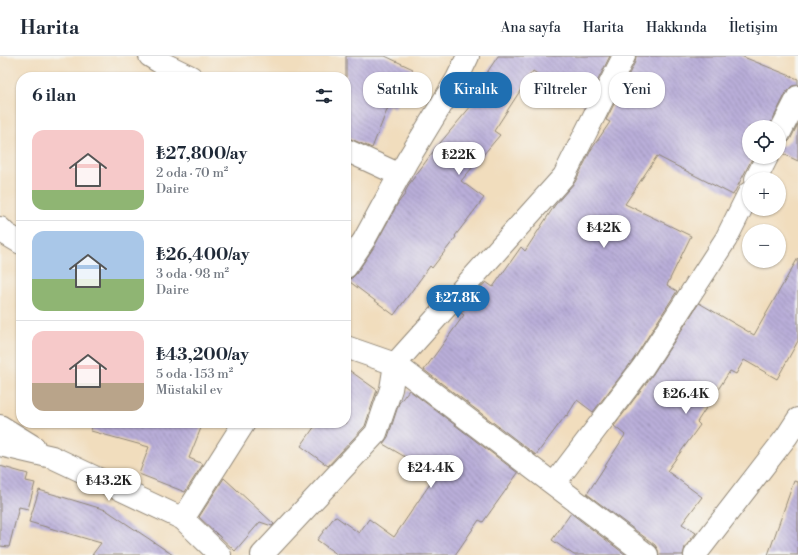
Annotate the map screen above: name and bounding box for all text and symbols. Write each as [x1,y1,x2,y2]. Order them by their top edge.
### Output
text: Harita [20,16,79,40]
text: Ana sayfa [501,19,561,37]
text: Harita [583,19,624,37]
text: Hakkında [646,19,707,37]
text: İletişim [729,19,778,37]
chip: Satılık [363,72,432,108]
chip: Kiralık [440,72,512,108]
chip: Filtreler [520,72,601,108]
chip: Yeni [609,72,665,108]
text: 6 ilan [32,85,76,107]
icon: filters [313,85,335,107]
map controls [742,120,786,268]
button: locate [742,120,786,164]
pin: ₺22K [435,142,483,176]
text: ₺27,800/ay [156,143,247,165]
icon: home [64,146,112,194]
text: ₺22K [442,147,476,163]
text: 2 oda · 70 m² [156,165,228,181]
button: + [742,172,786,216]
text: Daire [156,181,189,197]
pin: ₺42K [580,215,628,249]
text: ₺42K [587,220,621,236]
button: − [742,224,786,268]
text: ₺26,400/ay [156,244,249,266]
icon: home [64,247,112,295]
text: 3 oda · 98 m² [156,266,229,282]
text: Daire [156,282,189,298]
pin: ₺27.8K [425,285,491,319]
text: ₺27.8K [436,290,480,306]
text: ₺43,200/ay [156,344,249,366]
icon: home [64,347,112,395]
text: 5 oda · 153 m² [156,366,233,382]
pin: ₺26.4K [653,381,719,415]
text: Müstakil ev [156,382,223,398]
text: ₺26.4K [663,386,709,402]
pin: ₺24.4K [398,455,464,489]
text: ₺24.4K [407,460,455,476]
pin: ₺43.2K [76,468,142,502]
text: ₺43.2K [86,473,132,489]

